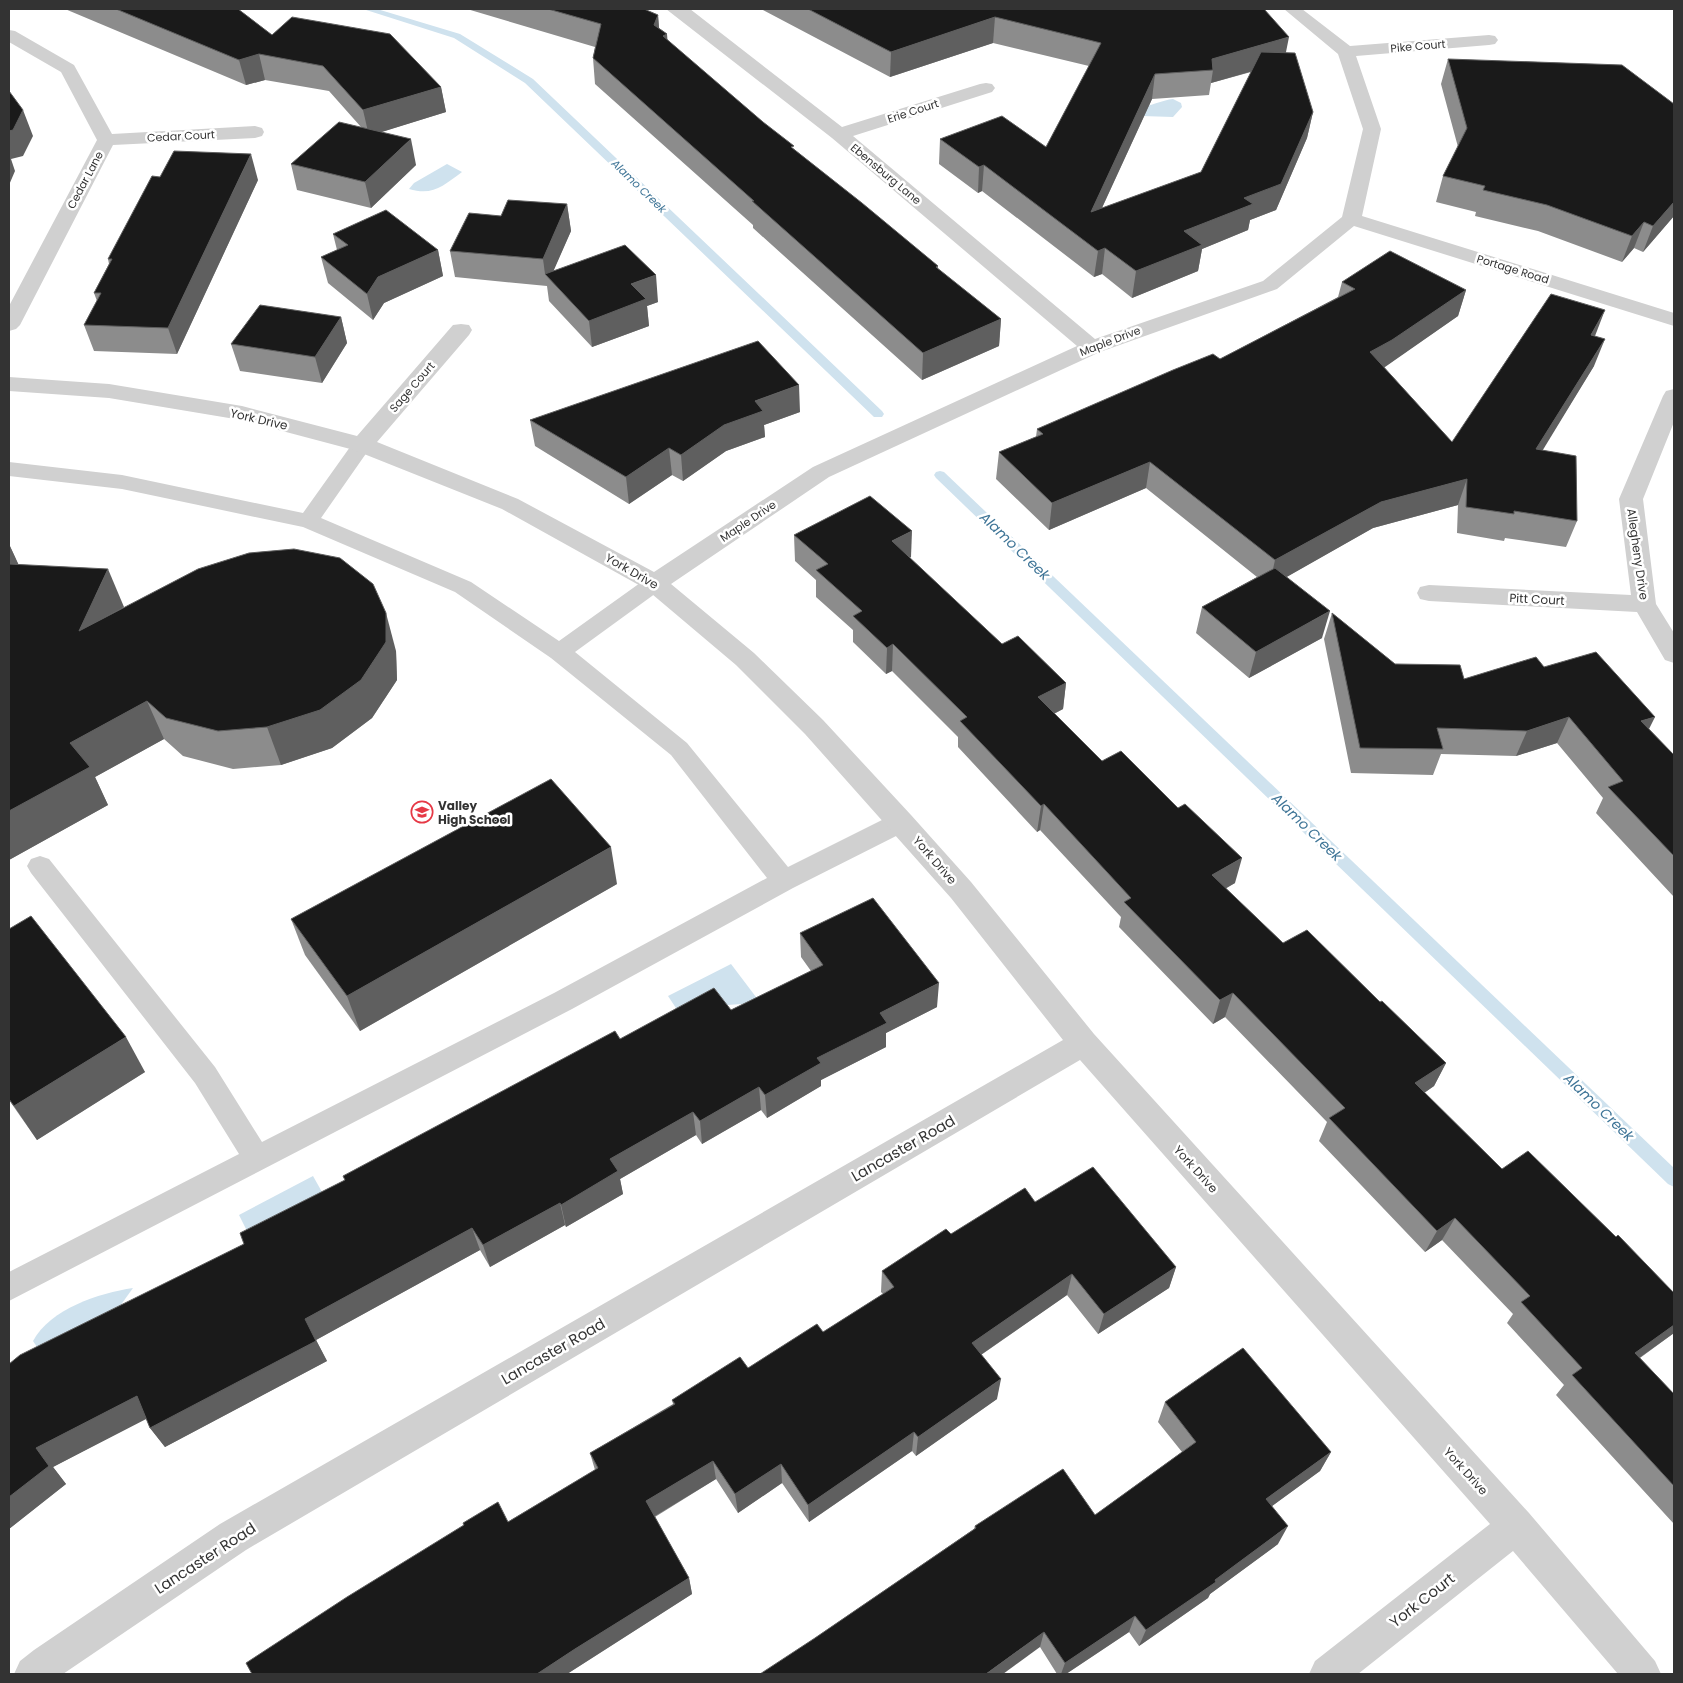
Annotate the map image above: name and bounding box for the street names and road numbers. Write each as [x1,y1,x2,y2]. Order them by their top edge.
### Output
street label: Pike Court [1390,36,1446,56]
street label: Erie Court [885,95,941,127]
street label: Cedar Court [147,126,215,146]
street label: Ebensburg Lane [847,140,925,208]
street label: Cedar Lane [63,148,107,212]
street label: Portage Road [1475,250,1551,288]
street label: Maple Drive [1077,322,1143,360]
street label: Sage Court [386,358,438,416]
street label: York Drive [229,404,289,434]
street label: Maple Drive [717,496,779,546]
street label: Allegheny Drive [1623,507,1653,601]
street label: York Drive [602,549,662,593]
street label: Pitt Court [1509,589,1565,609]
street label: York Drive [909,832,961,888]
street label: Lancaster Road [847,1110,959,1186]
street label: York Drive [1170,1142,1222,1196]
street label: Lancaster Road [497,1313,609,1389]
street label: York Drive [1440,1444,1492,1498]
street label: Lancaster Road [150,1517,260,1599]
street label: York Court [1385,1568,1459,1632]

